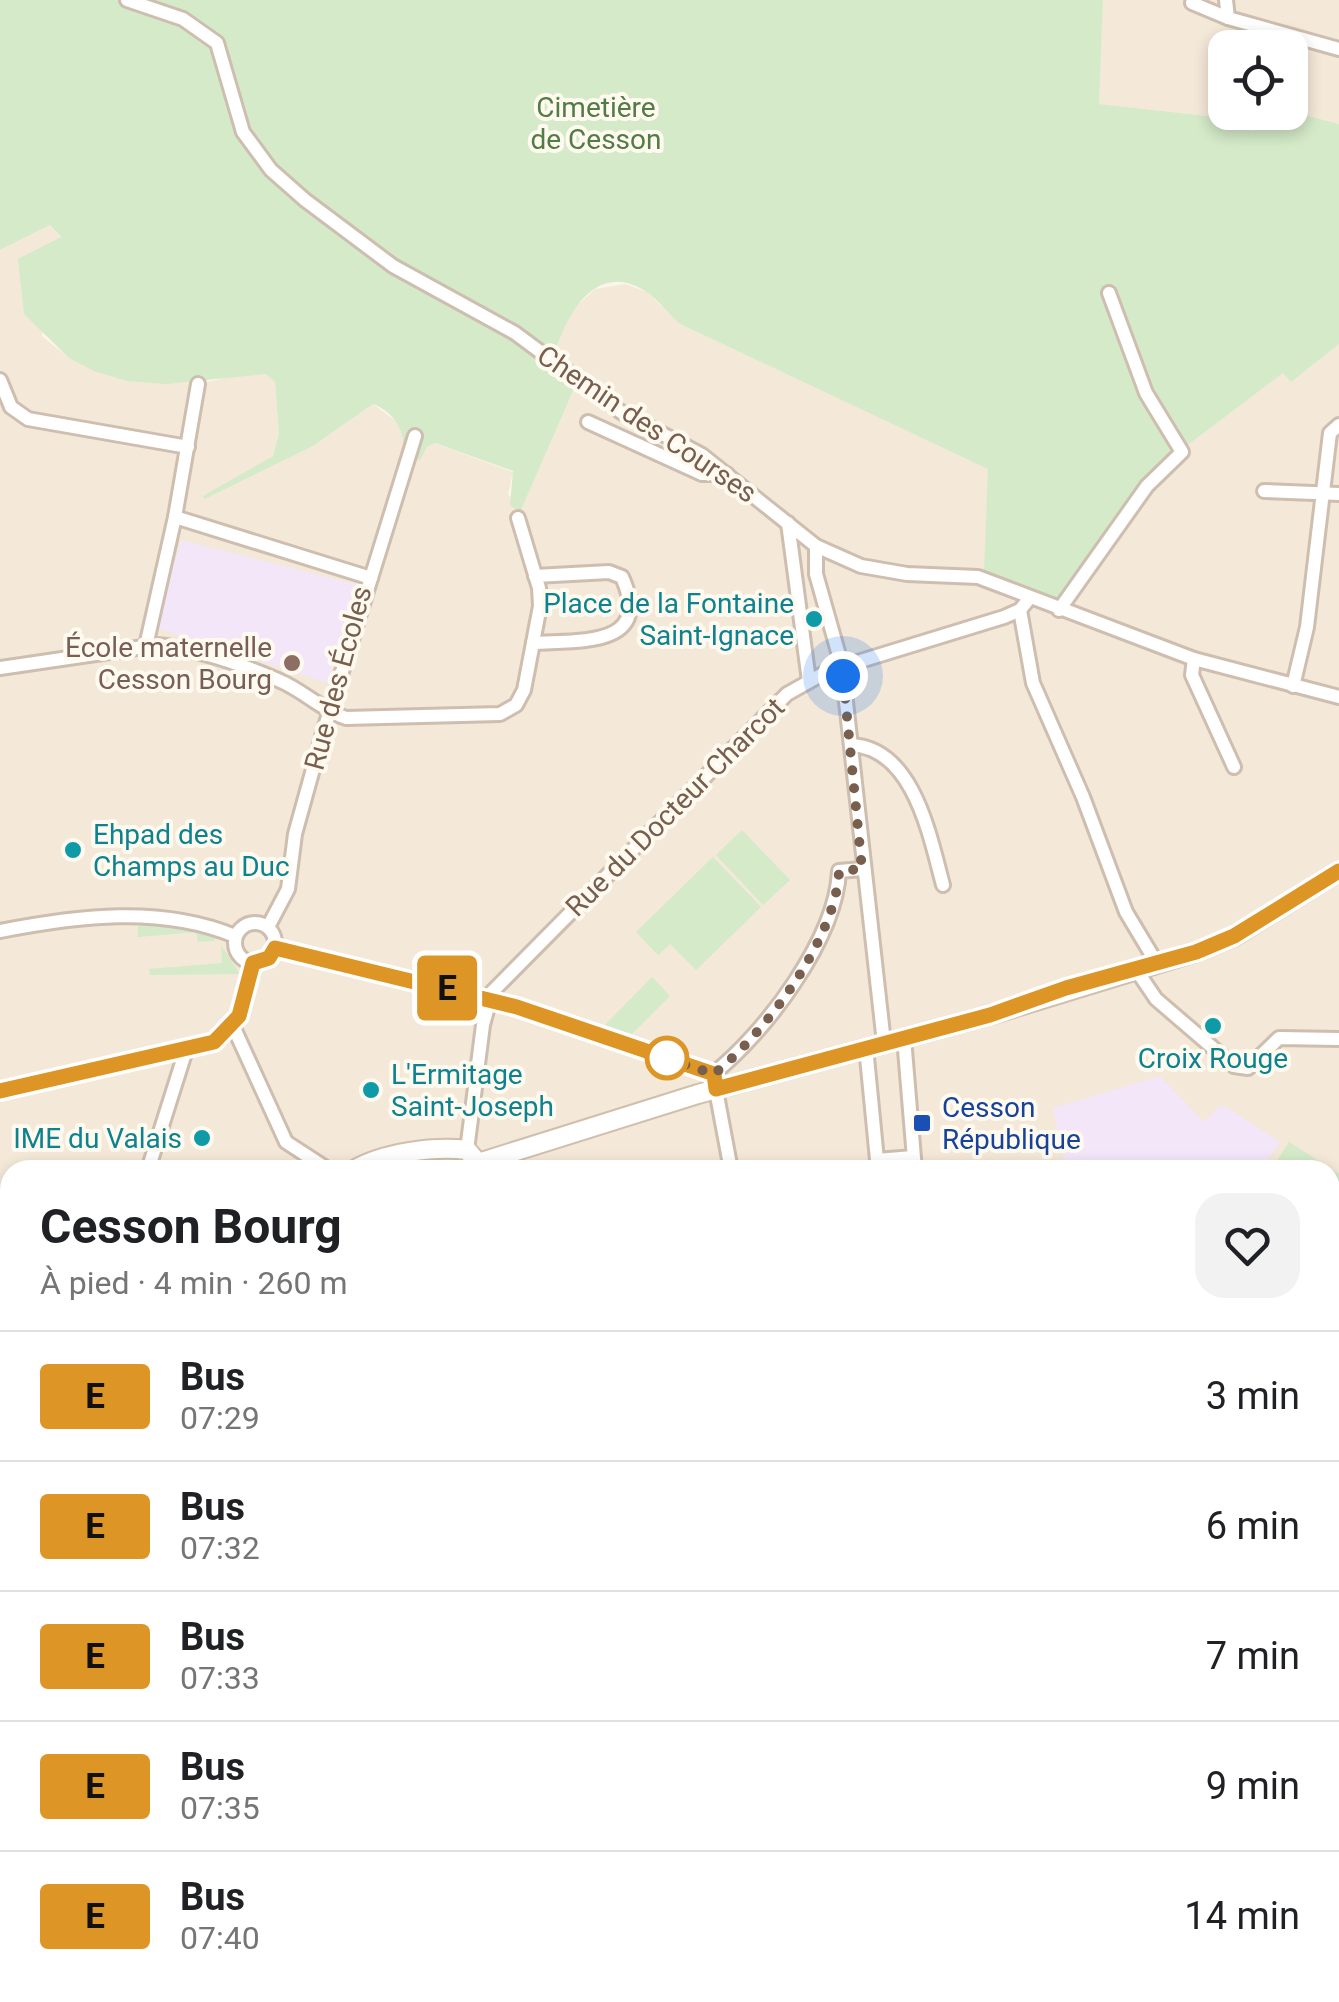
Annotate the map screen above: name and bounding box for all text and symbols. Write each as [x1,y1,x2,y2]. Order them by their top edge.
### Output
map controls [1208,30,1308,130]
button: locate [1208,30,1308,130]
park label: Cimetière de Cesson [531,91,662,156]
street label: Chemin des Courses [531,338,763,510]
street label: Rue des Écoles [298,582,378,774]
place label: Place de la Fontaine Saint-Ignace [543,587,794,652]
marker: Place de la Fontaine Saint-Ignace [803,608,825,630]
place label: École maternelle Cesson Bourg [65,631,272,696]
your location [818,651,868,701]
marker: École maternelle Cesson Bourg [281,652,303,674]
street label: Rue du Docteur Charcot [559,691,791,923]
place label: Ehpad des Champs au Duc [93,818,290,883]
marker: Ehpad des Champs au Duc [62,839,84,861]
line badge: E [414,956,480,1020]
text: E [437,968,457,1009]
marker: Croix Rouge [1202,1015,1224,1037]
unlabelled marker [646,1037,688,1079]
place label: Croix Rouge [1138,1042,1288,1075]
place label: L'Ermitage Saint-Joseph [391,1058,554,1123]
marker: L'Ermitage Saint-Joseph [360,1079,382,1101]
place label: Cesson République [942,1091,1081,1156]
marker: Cesson République [911,1112,933,1134]
place label: IME du Valais [13,1122,182,1155]
marker: IME du Valais [191,1127,213,1149]
button: heart [1195,1193,1300,1298]
text: Cesson Bourg [40,1198,342,1255]
text: À pied · 4 min · 260 m [40,1264,347,1302]
text: Bus [180,1355,245,1399]
text: 3 min [1206,1374,1300,1418]
text: E [85,1376,105,1417]
text: 07:29 [180,1399,260,1437]
text: Bus [180,1485,245,1529]
text: 6 min [1206,1504,1300,1548]
text: E [85,1506,105,1547]
text: 07:32 [180,1529,260,1567]
text: Bus [180,1615,245,1659]
text: 7 min [1206,1634,1300,1678]
text: E [85,1636,105,1677]
text: 07:33 [180,1659,260,1697]
text: Bus [180,1745,245,1789]
text: 9 min [1206,1764,1300,1808]
text: E [85,1766,105,1807]
text: 07:35 [180,1789,260,1827]
text: Bus [180,1875,245,1919]
text: 14 min [1184,1894,1300,1938]
text: E [85,1896,105,1937]
text: 07:40 [180,1919,260,1957]

